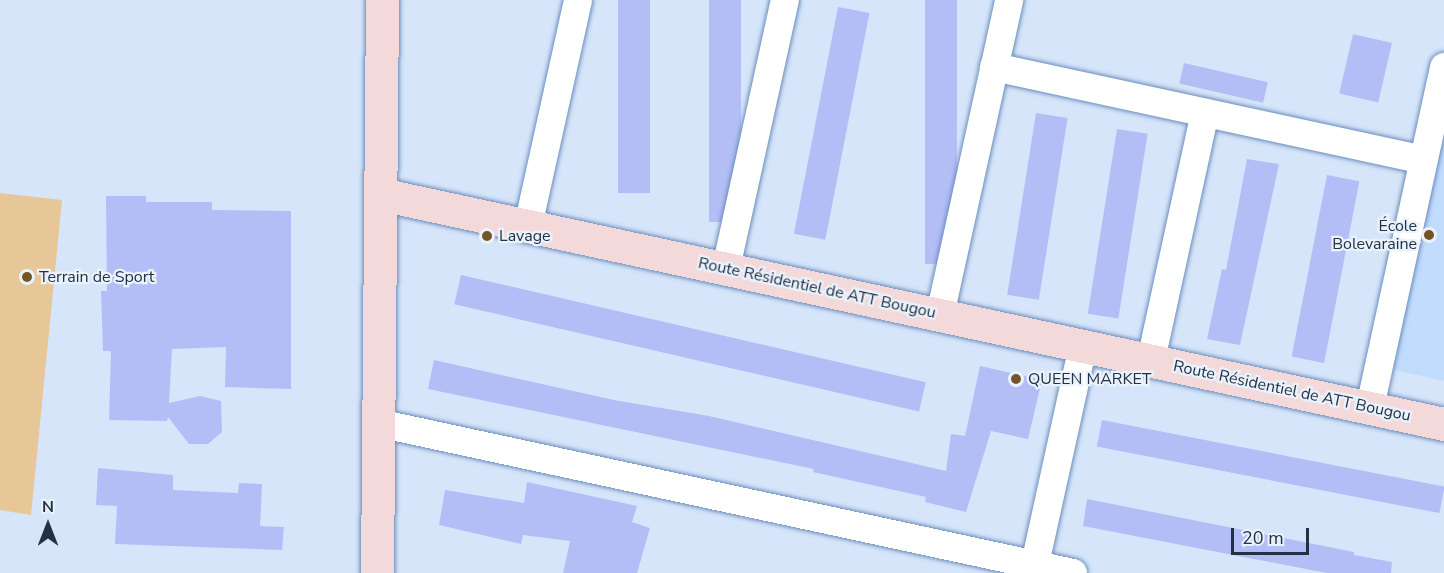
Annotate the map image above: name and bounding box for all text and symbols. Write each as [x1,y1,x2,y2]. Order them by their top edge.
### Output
place label: École Bolevaraine [1332,216,1417,254]
place label: Lavage [499,226,551,246]
marker: École Bolevaraine [1422,228,1436,242]
marker: Lavage [480,229,494,243]
street label: Route Résidentiel de ATT Bougou [696,253,938,323]
place label: Terrain de Sport [39,267,154,287]
marker: Terrain de Sport [20,270,34,284]
street label: Route Résidentiel de ATT Bougou [1171,356,1413,426]
place label: QUEEN MARKET [1028,369,1151,389]
marker: QUEEN MARKET [1009,372,1023,386]
north arrow [18,495,78,555]
text: N [42,496,54,518]
scale bar [1234,516,1312,554]
text: 20 m [1242,526,1284,550]

